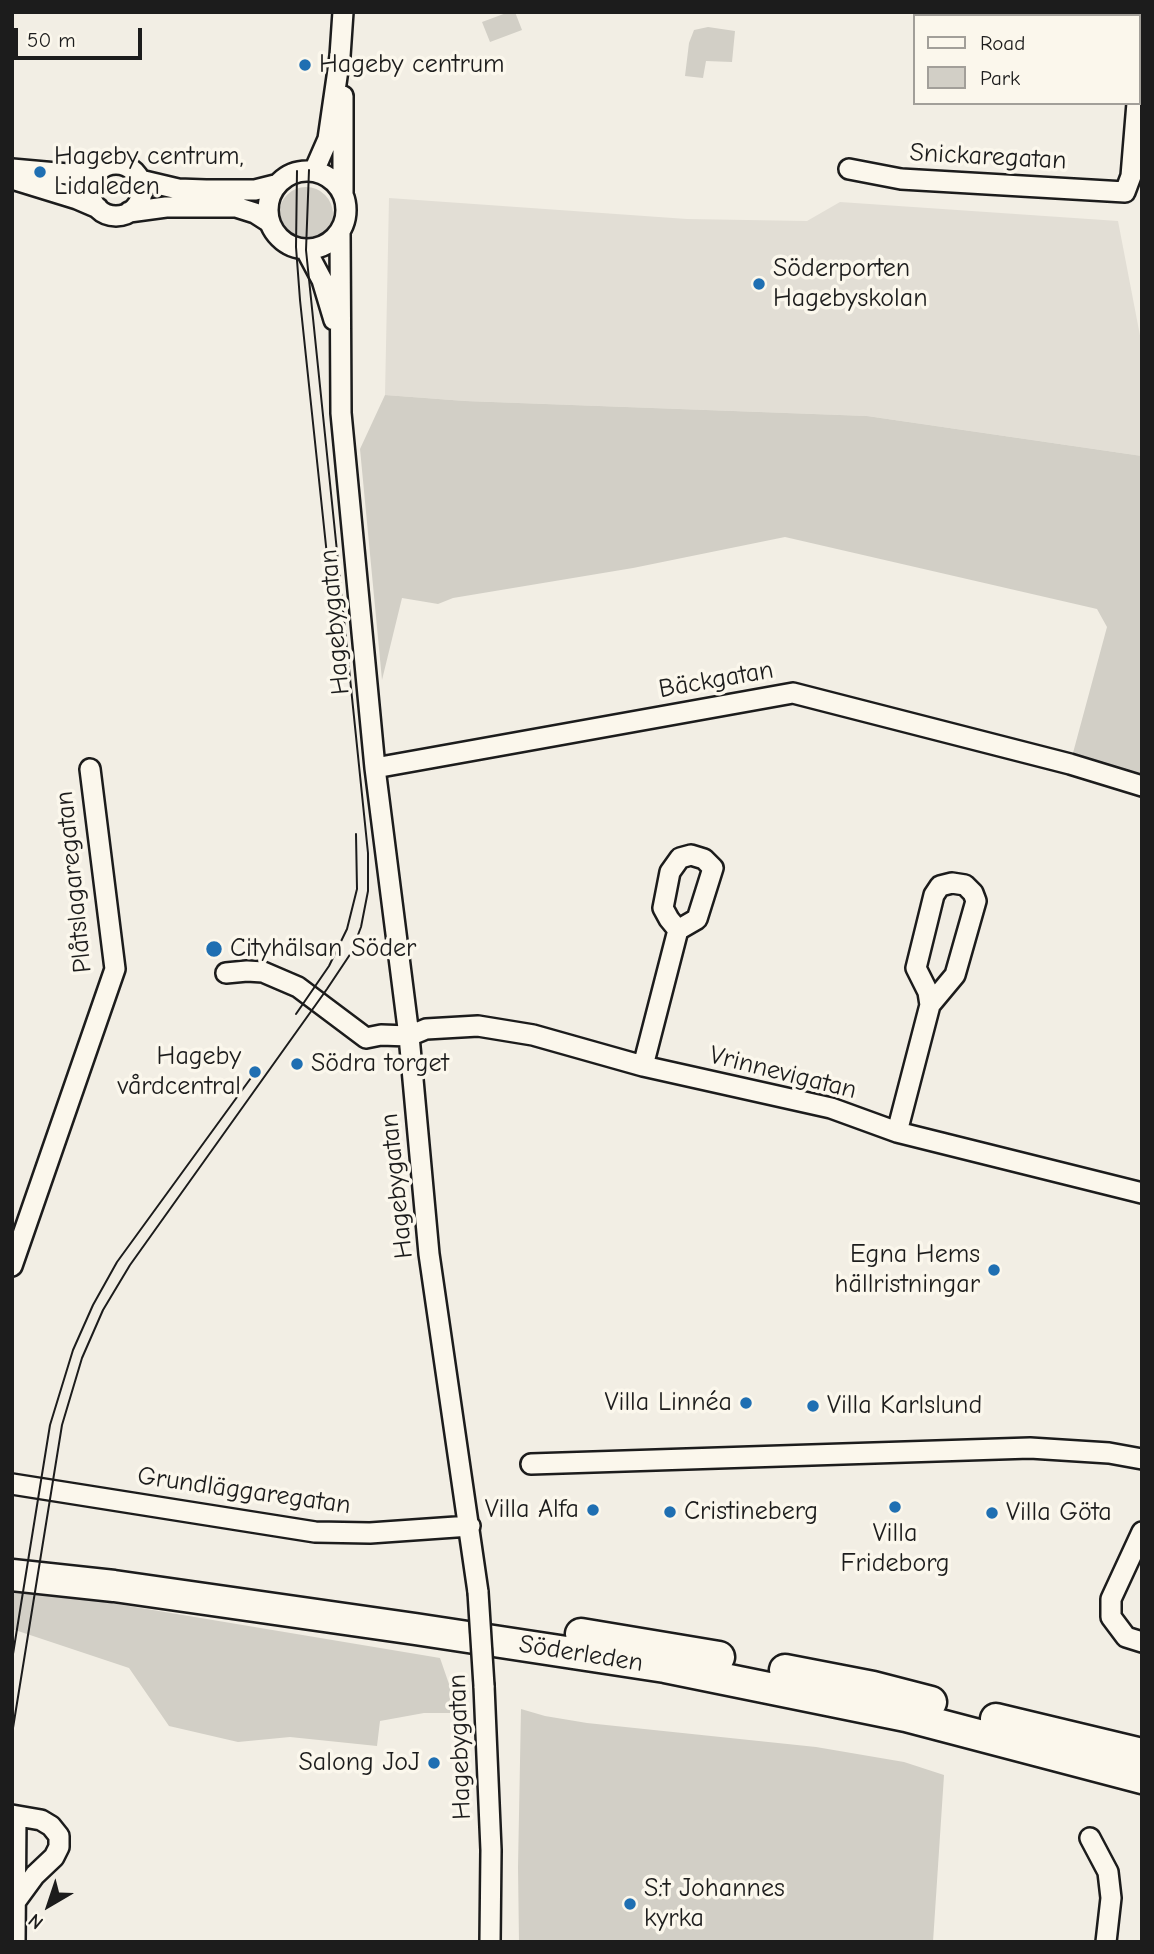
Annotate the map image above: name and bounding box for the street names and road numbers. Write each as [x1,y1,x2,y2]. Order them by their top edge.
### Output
street label: Snickaregatan [909,137,1067,177]
street label: Hagebygatan [313,548,357,696]
street label: Bäckgatan [656,655,776,705]
street label: Plåtslagaregatan [49,789,99,975]
street label: Vrinnevigatan [706,1040,860,1106]
street label: Hagebygatan [374,1112,420,1260]
street label: Grundläggaregatan [135,1461,353,1521]
street label: Söderleden [517,1629,645,1679]
street label: Hagebygatan [442,1674,478,1820]

